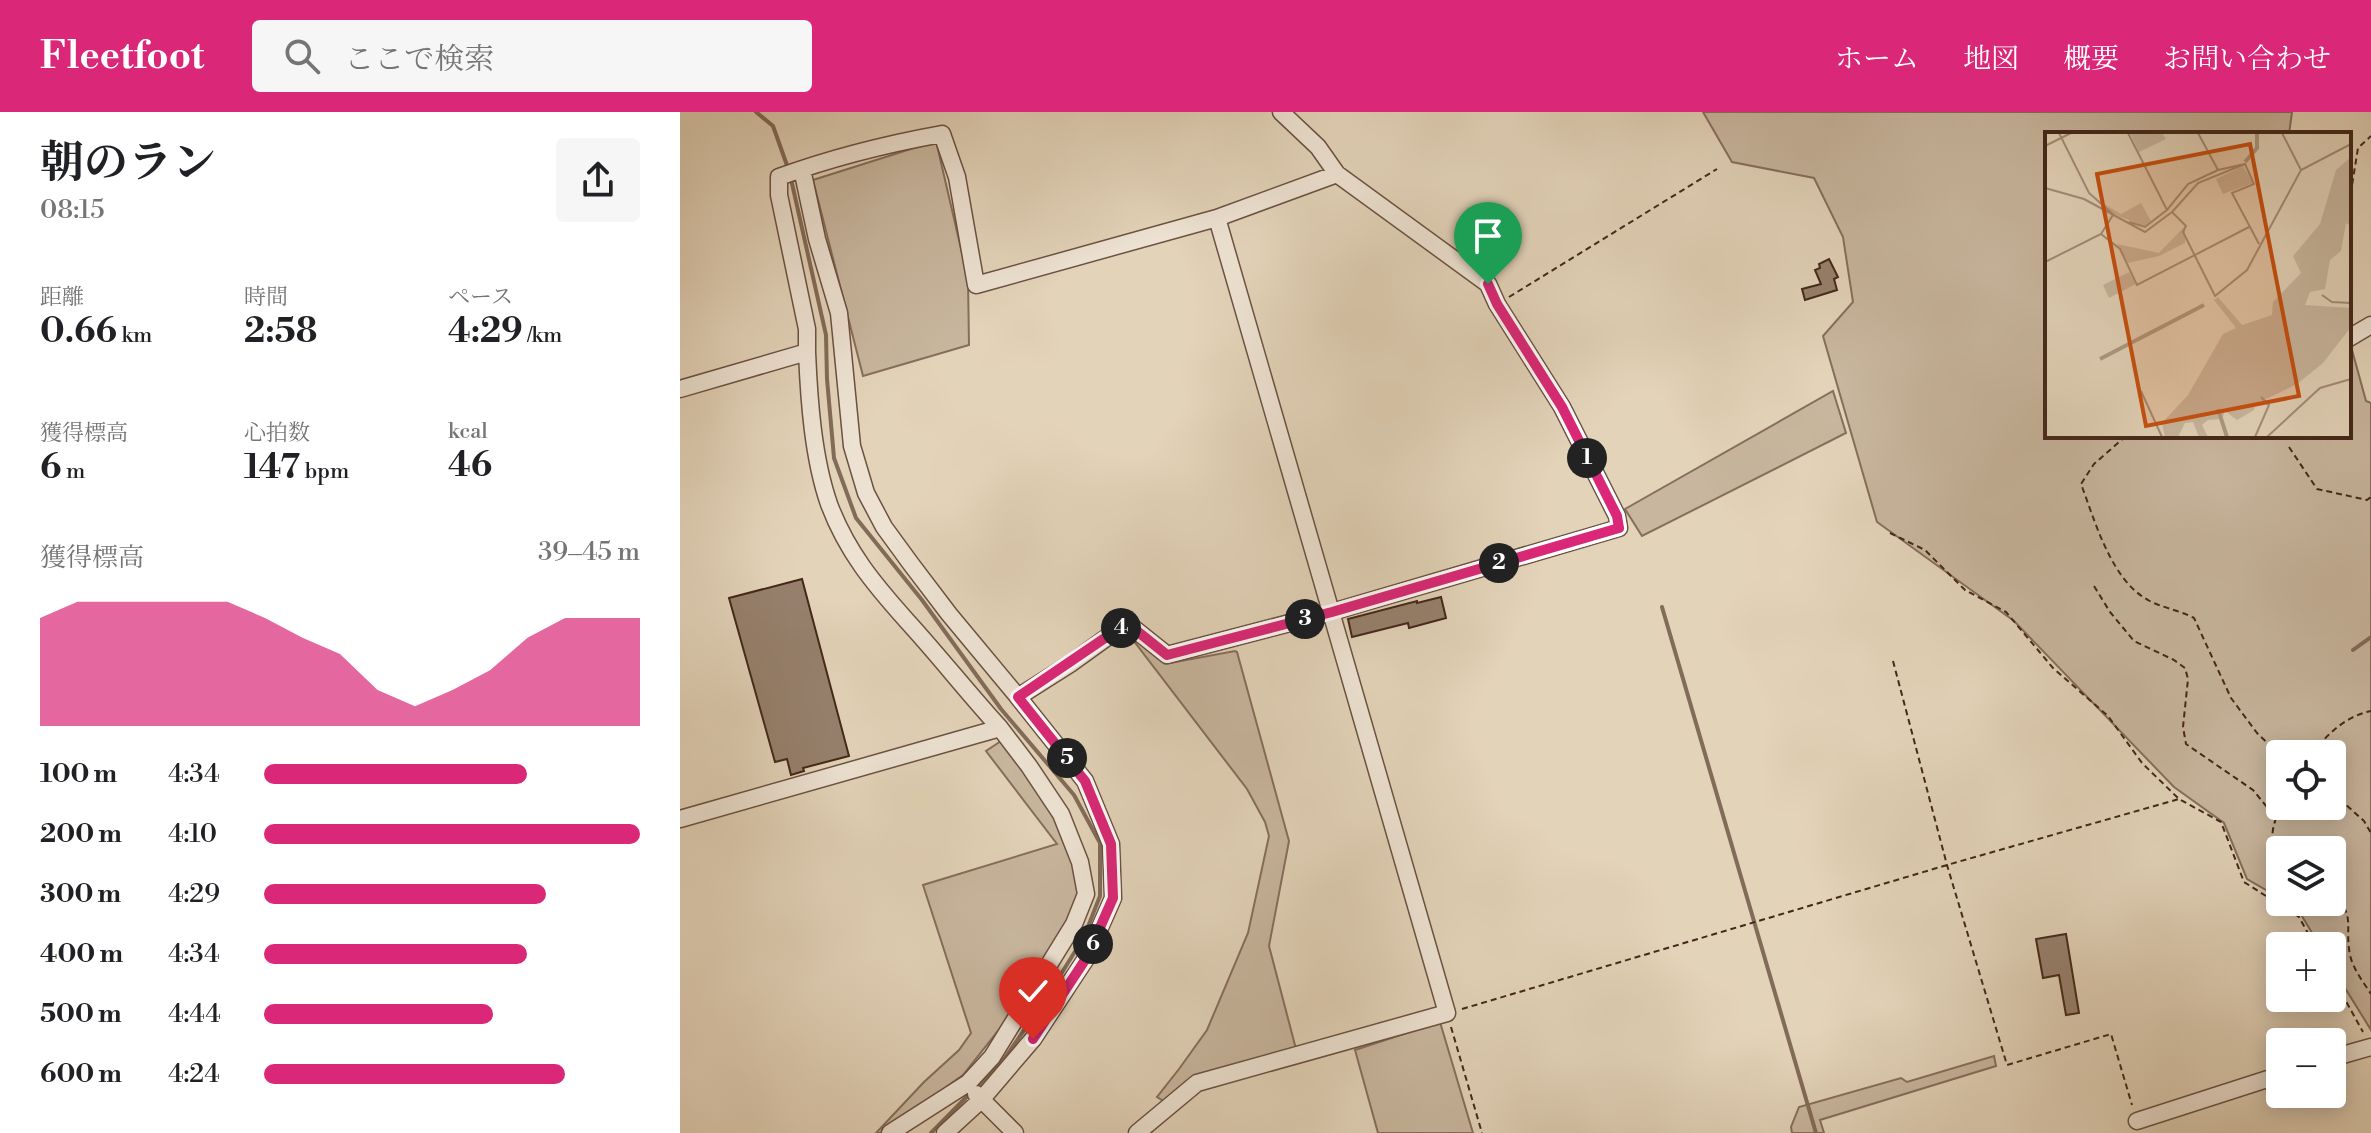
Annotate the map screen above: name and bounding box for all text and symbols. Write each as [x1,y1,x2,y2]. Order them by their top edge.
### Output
search box [252,20,812,92]
text: Fleetfoot [40,33,204,80]
icon: search [280,34,324,78]
text: ここで検索 [344,41,494,79]
text: ホーム [1835,42,1919,77]
text: 地図 [1963,42,2019,77]
text: 概要 [2063,42,2119,77]
text: お問い合わせ [2163,42,2331,77]
inset map [2045,132,2351,438]
text: 朝のラン [40,136,216,191]
button: share [556,138,640,222]
text: 08:15 [40,194,105,226]
pin [1454,202,1522,284]
icon: arrive [1466,214,1510,258]
text: 距離 [40,284,84,311]
text: 時間 [244,284,288,311]
text: ペース [448,284,513,311]
text: 0.66 [40,311,117,353]
text: 2:58 [244,311,317,353]
text: 4:29 [448,311,523,353]
text: km [117,322,152,349]
text: /km [523,322,562,349]
text: kcal [448,418,488,445]
text: 獲得標高 [40,420,128,447]
text: 心拍数 [244,420,310,447]
pin: 1 [1567,438,1607,478]
text: 1 [1582,444,1592,471]
text: 46 [448,445,492,487]
text: 6 [40,447,61,489]
text: 147 [244,447,300,489]
text: m [61,458,85,485]
text: bpm [300,458,349,485]
text: 39–45 m [538,536,640,568]
text: 獲得標高 [40,542,144,574]
pin: 2 [1479,543,1519,583]
text: 2 [1492,549,1506,576]
pin: 3 [1285,599,1325,639]
text: 3 [1298,605,1312,632]
pin: 4 [1101,608,1141,648]
text: 4 [1114,614,1128,641]
pin: 5 [1047,738,1087,778]
map controls [2266,740,2346,1108]
button: locate [2266,740,2346,820]
text: 5 [1060,744,1074,771]
text: 100 m [40,758,117,790]
text: 4:34 [168,758,220,790]
text: 200 m [40,818,122,850]
text: 4:10 [168,818,217,850]
button: layers [2266,836,2346,916]
text: 300 m [40,878,121,910]
text: 4:29 [168,878,220,910]
pin: 6 [1073,924,1113,964]
text: 6 [1086,930,1100,957]
button: + [2266,932,2346,1012]
text: 400 m [40,938,123,970]
text: 4:34 [168,938,220,970]
pin [999,957,1067,1039]
icon: check [1011,969,1055,1013]
text: 500 m [40,998,122,1030]
text: 4:44 [168,998,221,1030]
button: − [2266,1028,2346,1108]
text: 600 m [40,1058,122,1090]
text: 4:24 [168,1058,220,1090]

